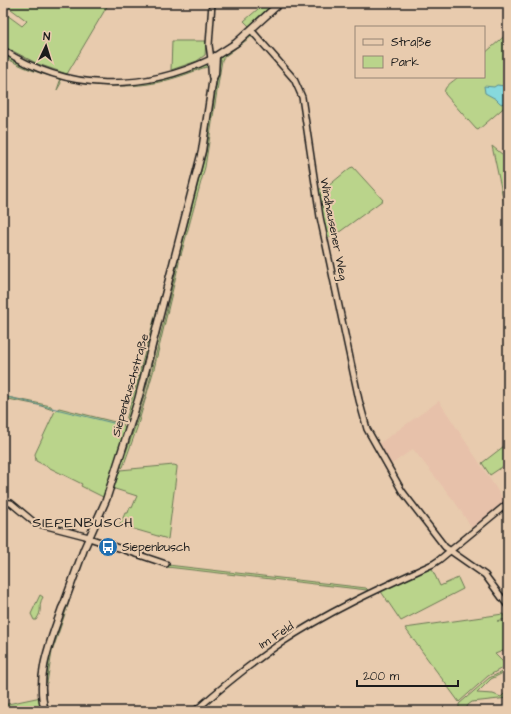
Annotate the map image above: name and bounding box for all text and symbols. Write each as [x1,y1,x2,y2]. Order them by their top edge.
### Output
north arrow [26,26,66,66]
legend [355,26,485,78]
text: N [43,29,51,44]
text: Straße [391,34,432,51]
text: Park [391,54,419,71]
street label: Windhausener Weg [314,177,352,282]
street label: Siepenbuschstraße [108,331,153,439]
district label: SIEPENBUSCH [32,513,134,533]
bus stop icon: Siepenbusch [97,536,119,558]
place label: Siepenbusch [122,539,190,556]
street label: Im Feld [255,618,297,653]
scale bar [357,662,458,688]
text: 200 m [363,668,400,685]

